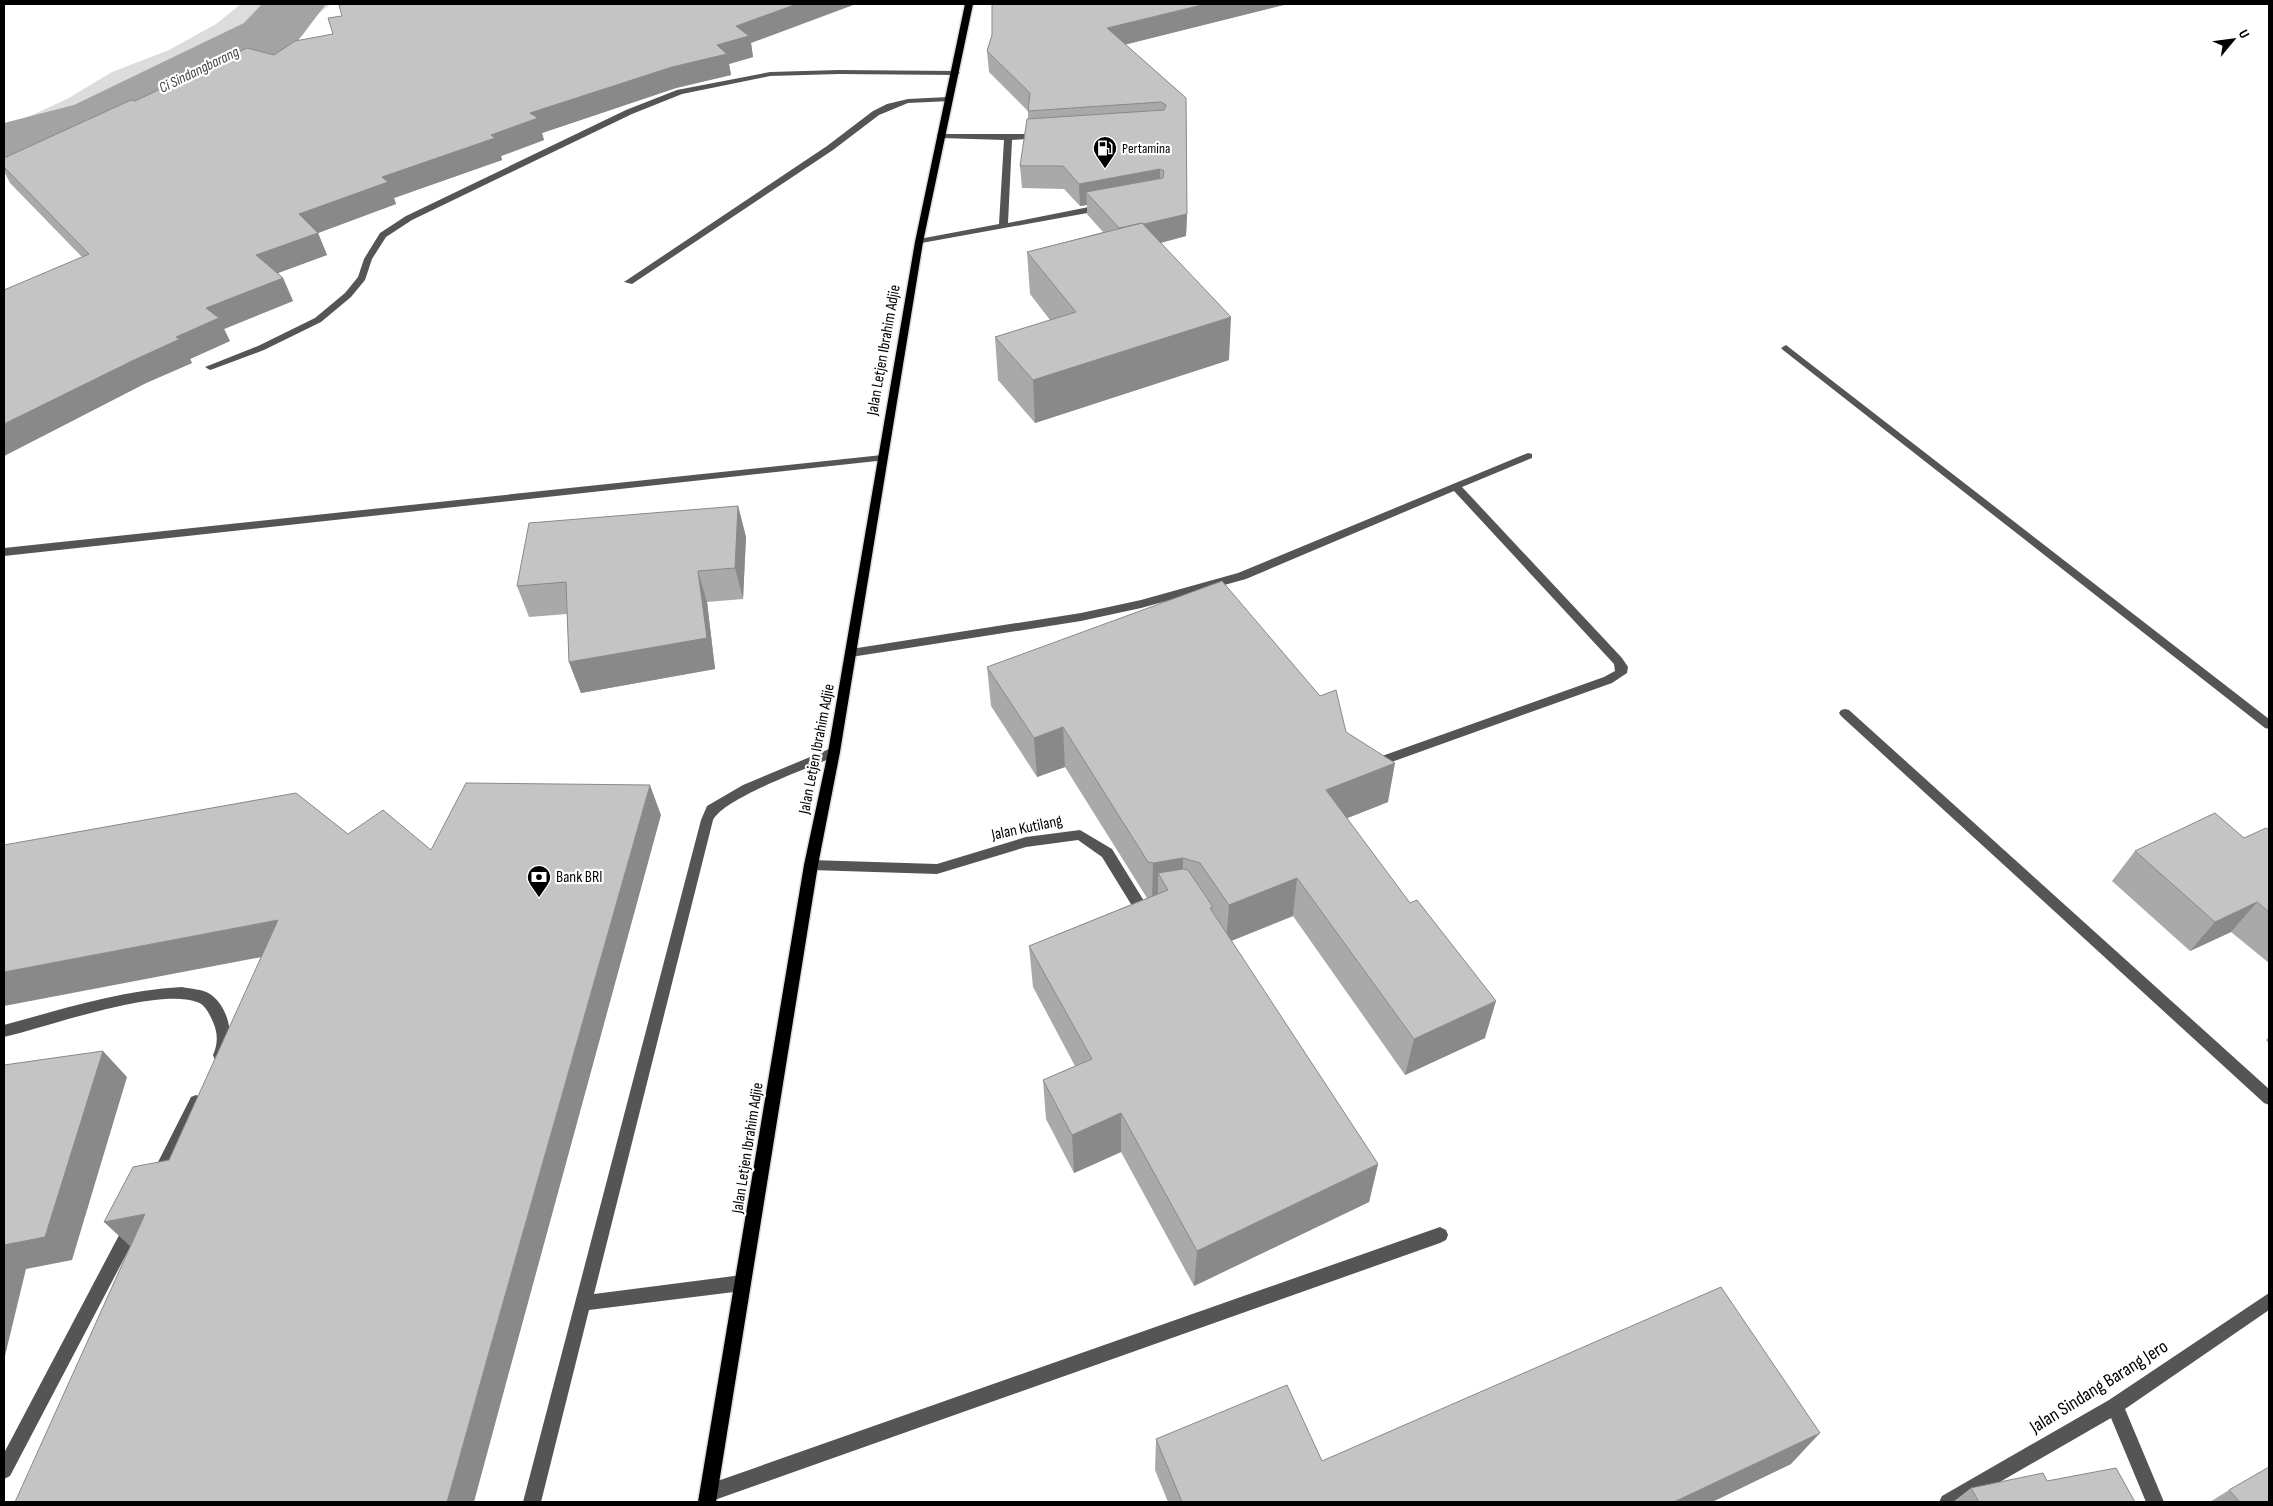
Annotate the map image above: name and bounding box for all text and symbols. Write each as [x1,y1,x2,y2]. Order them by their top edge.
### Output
north arrow [2208,15,2258,65]
text: U [2235,27,2253,41]
water label: Ci Sindangbarang [156,42,242,98]
fuel station icon: Pertamina [1092,135,1118,169]
place label: Pertamina [1122,140,1170,157]
street label: Jalan Letjen Ibrahim Adjie [863,283,905,418]
street label: Jalan Letjen Ibrahim Adjie [795,682,839,817]
street label: Jalan Kutilang [989,811,1064,845]
bank icon: Bank BRI [526,864,552,898]
place label: Bank BRI [556,868,603,887]
street label: Jalan Letjen Ibrahim Adjie [728,1081,768,1216]
street label: Jalan Sindang Barang Jero [2025,1335,2172,1439]

